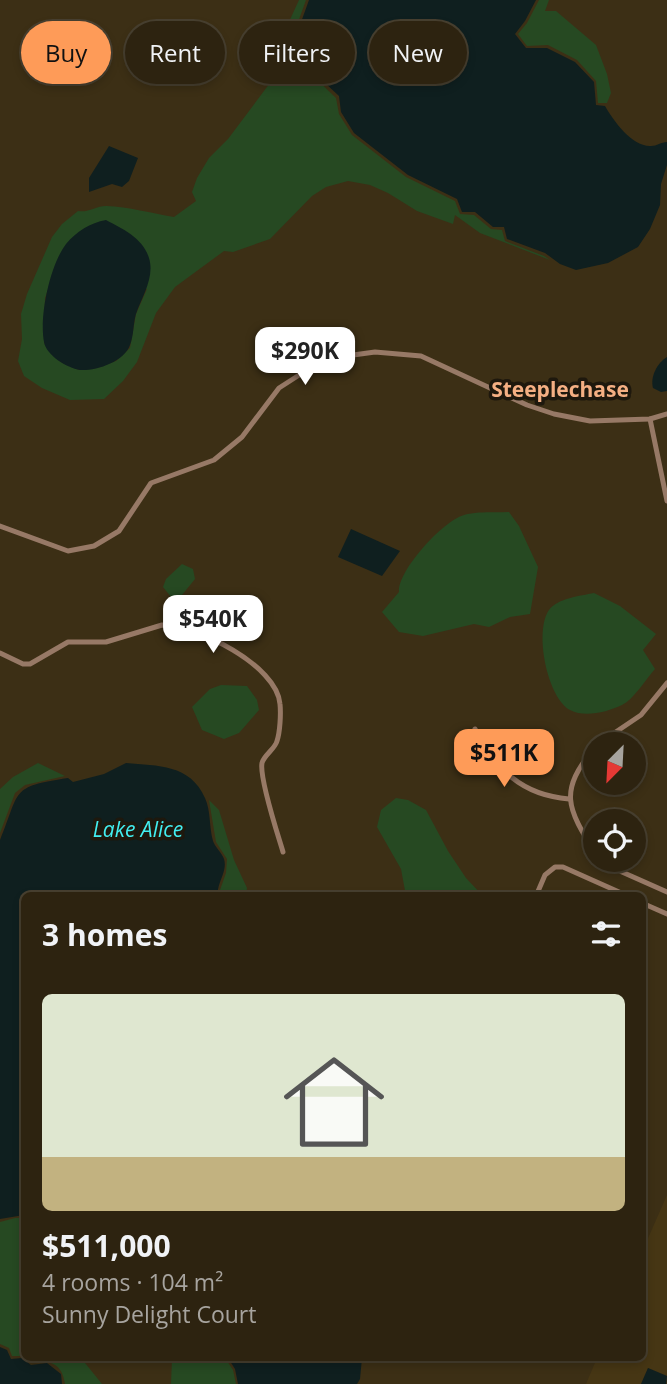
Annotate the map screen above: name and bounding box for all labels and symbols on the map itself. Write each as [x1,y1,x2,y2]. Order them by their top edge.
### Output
pin: $290K [256,328,354,387]
district label: Steeplechase [491,375,629,403]
pin: $540K [164,596,262,655]
pin: $511K [455,730,553,789]
north arrow [583,732,646,794]
water label: Lake Alice [93,815,183,843]

